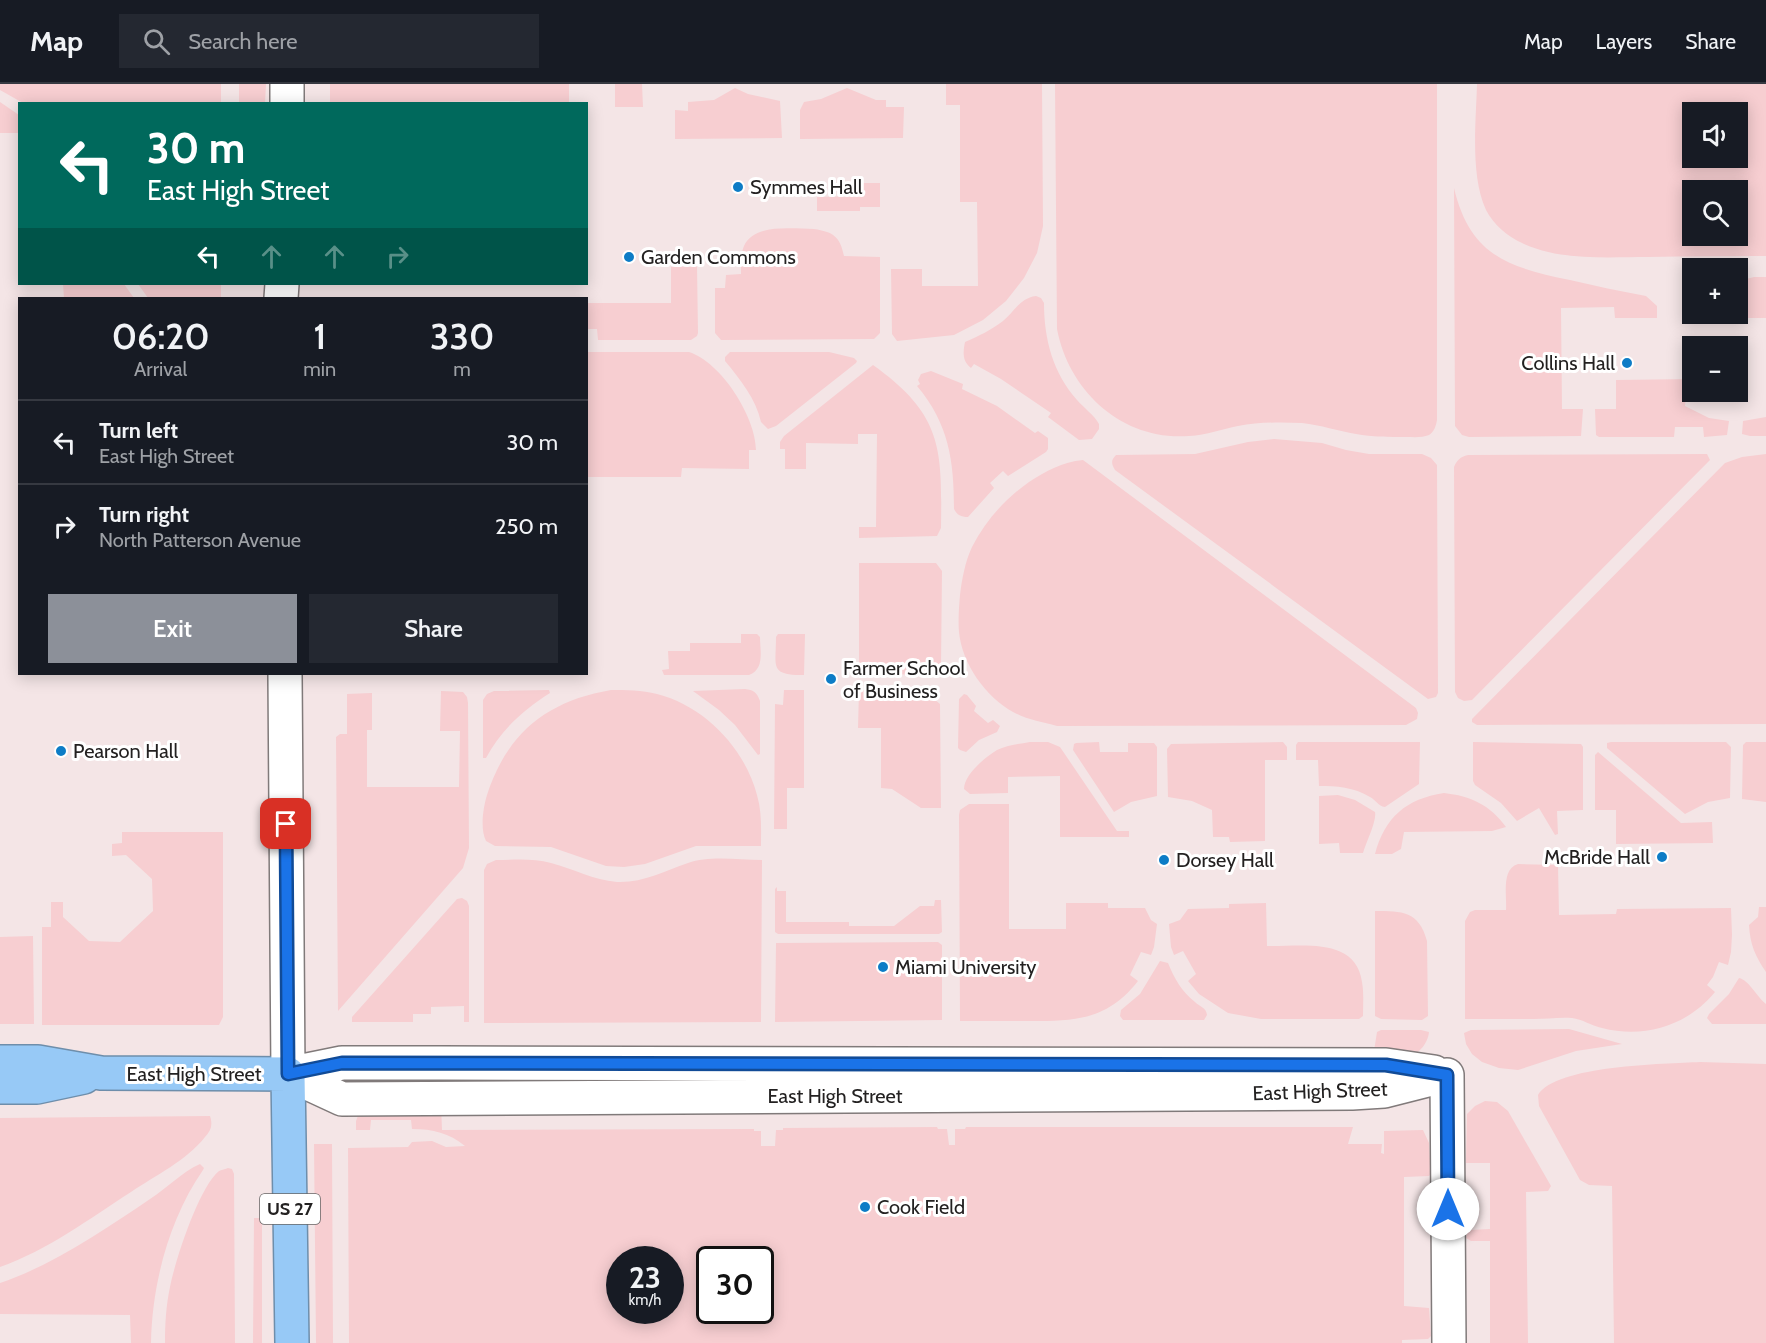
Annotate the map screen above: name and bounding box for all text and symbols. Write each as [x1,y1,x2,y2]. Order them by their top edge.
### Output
search box [119,14,539,68]
text: Map [30,24,83,58]
icon: search [140,25,173,58]
text: Search here [188,28,297,55]
text: Map [1524,29,1563,54]
text: Layers [1596,29,1652,54]
text: Share [1685,29,1736,54]
map controls [1682,102,1748,402]
button: sound [1682,102,1748,168]
text: 30 m [147,122,245,174]
icon: left [48,126,126,204]
text: East High Street [147,174,329,207]
place label: Symmes Hall [750,175,863,199]
marker: Symmes Hall [731,180,745,194]
button: search [1682,180,1748,246]
icon: left [192,240,225,273]
icon: ahead [255,240,288,273]
icon: ahead [318,240,351,273]
icon: right [381,240,414,273]
place label: Garden Commons [641,245,796,269]
marker: Garden Commons [622,250,636,264]
button: + [1682,258,1748,324]
text: 06:20 [112,314,210,358]
text: 1 [313,314,326,358]
text: 330 [430,314,494,358]
button: − [1682,336,1748,402]
place label: Collins Hall [1521,351,1615,375]
marker: Collins Hall [1620,356,1634,370]
text: Arrival [134,357,187,381]
text: min [303,357,336,381]
text: m [453,357,471,381]
text: Turn left [99,417,178,444]
icon: left [48,426,81,459]
text: 30 m [506,429,558,456]
text: East High Street [99,444,234,468]
text: Turn right [99,501,189,528]
icon: right [48,510,81,543]
text: 250 m [495,513,558,540]
text: North Patterson Avenue [99,528,301,552]
button: Exit [48,594,297,663]
button: Share [309,594,558,663]
place label: Farmer School of Business [843,656,965,703]
marker: Farmer School of Business [824,672,838,686]
place label: Pearson Hall [73,739,179,763]
marker: Pearson Hall [54,744,68,758]
pin [260,798,311,849]
icon: arrive [269,807,302,840]
place label: McBride Hall [1544,845,1650,869]
place label: Dorsey Hall [1176,848,1274,872]
marker: McBride Hall [1655,850,1669,864]
marker: Dorsey Hall [1157,853,1171,867]
place label: Miami University [895,955,1036,979]
marker: Miami University [876,960,890,974]
street label: East High Street [126,1062,262,1086]
street label: East High Street [1252,1077,1388,1105]
street label: East High Street [767,1084,903,1108]
position arrow [1416,1177,1480,1241]
road number: US 27 [260,1194,320,1224]
place label: Cook Field [877,1195,965,1219]
marker: Cook Field [858,1200,872,1214]
speed limit sign: 30 [696,1246,774,1324]
text: 23 [629,1259,661,1296]
text: km/h [629,1291,661,1309]

